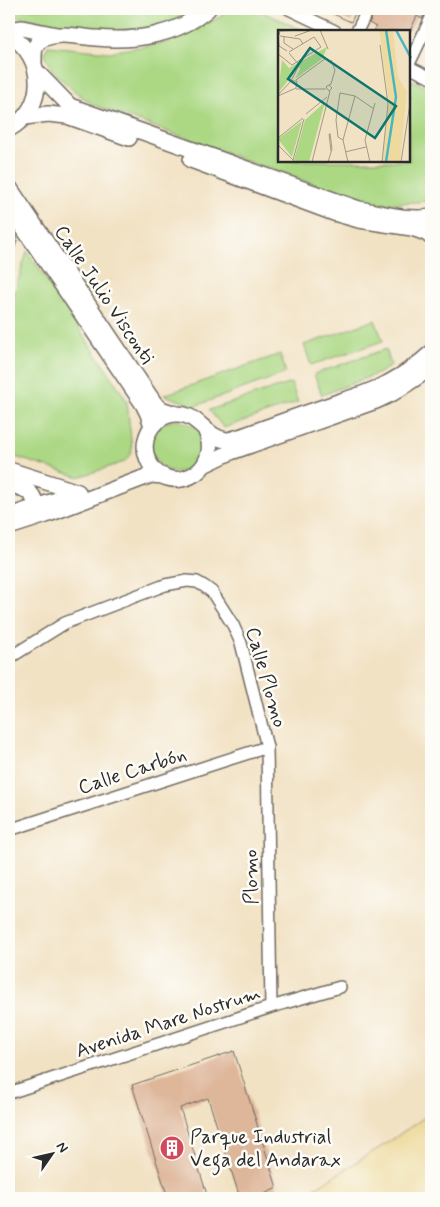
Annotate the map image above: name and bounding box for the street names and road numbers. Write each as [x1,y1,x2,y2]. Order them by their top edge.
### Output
street label: Calle Julio Visconti [47,220,160,370]
street label: Calle Plomo [238,624,293,731]
street label: Calle Carbón [75,741,190,802]
street label: Plomo [238,849,265,905]
street label: Avenida Mare Nostrum [72,980,264,1065]

